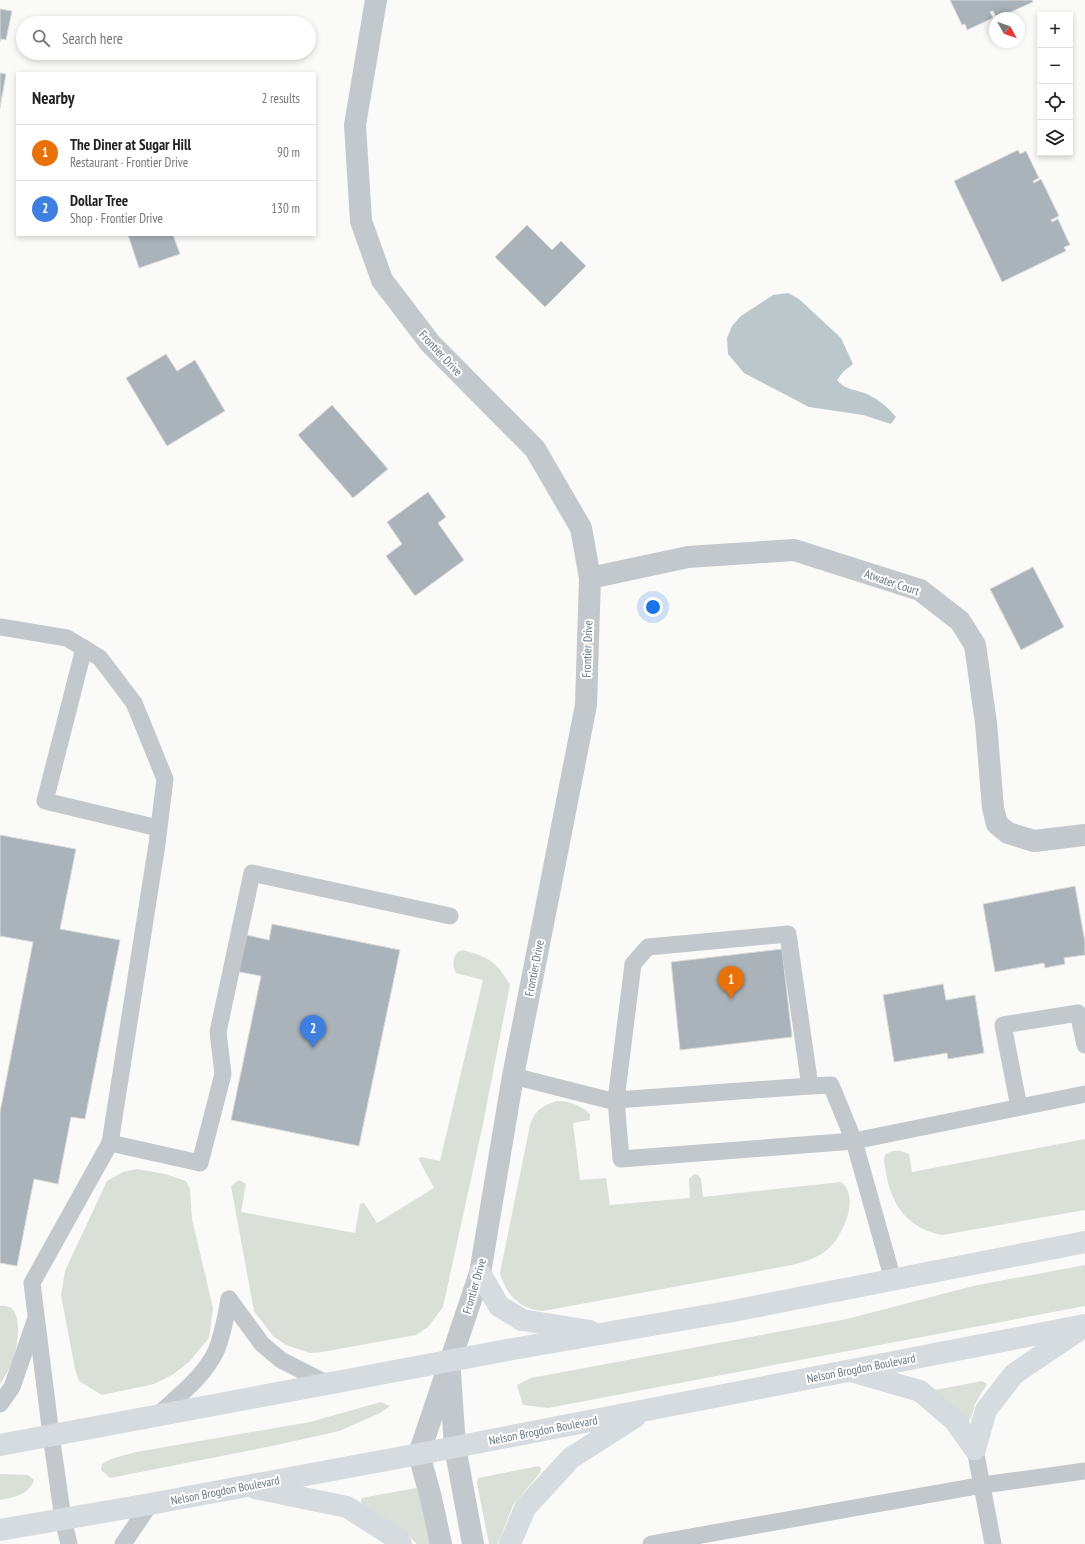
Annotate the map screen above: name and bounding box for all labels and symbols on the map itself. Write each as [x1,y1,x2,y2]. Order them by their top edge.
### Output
north arrow [989,12,1025,48]
street label: Frontier Drive [416,327,466,379]
street label: Atwater Court [863,566,922,599]
your location [643,597,663,617]
street label: Frontier Drive [579,620,595,678]
street label: Frontier Drive [521,938,547,998]
pin: 1 [718,966,744,999]
pin: 2 [300,1015,326,1048]
street label: Frontier Drive [459,1256,489,1316]
street label: Nelson Brogdon Boulevard [805,1350,917,1386]
street label: Nelson Brogdon Boulevard [487,1412,599,1448]
street label: Nelson Brogdon Boulevard [169,1472,281,1508]

